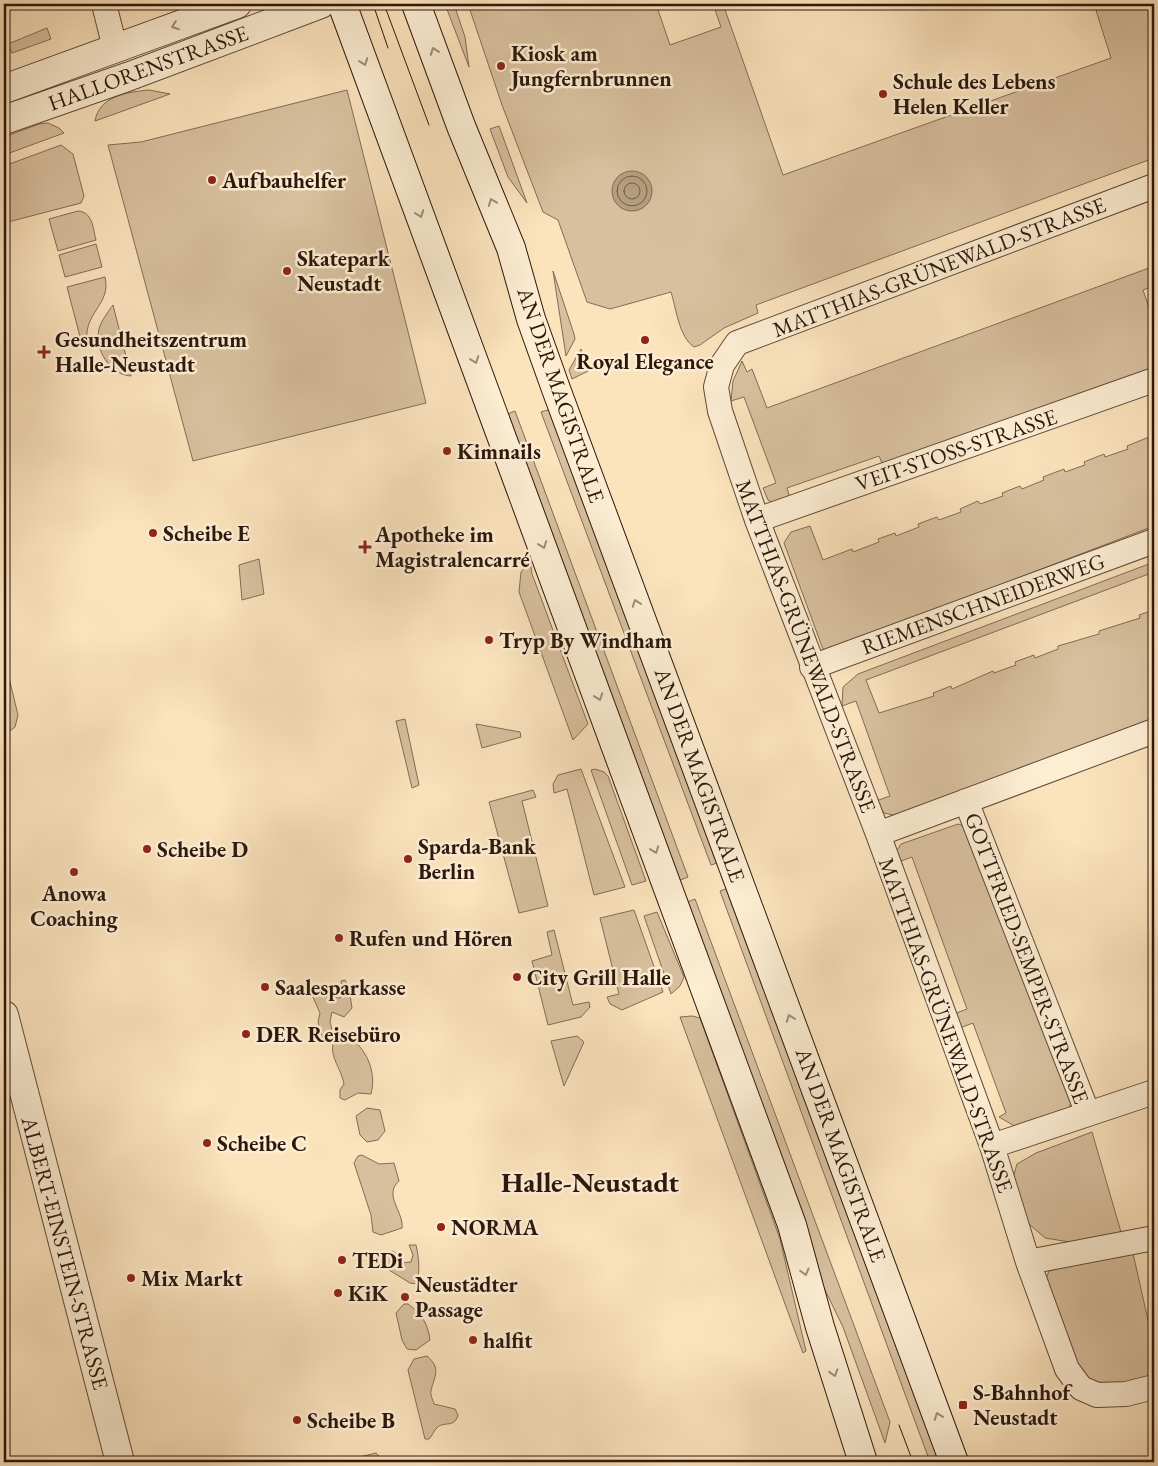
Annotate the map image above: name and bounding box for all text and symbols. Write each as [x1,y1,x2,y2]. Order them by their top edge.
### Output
street label: HALLORENSTRASSE [44,18,252,118]
one-way arrow [171,20,180,30]
place label: Kiosk am Jungfernbrunnen [509,39,672,93]
one-way arrow [430,47,440,56]
one-way arrow [358,57,368,66]
marker: Kiosk am Jungfernbrunnen [495,60,507,72]
place label: Schule des Lebens Helen Keller [893,67,1056,121]
marker: Schule des Lebens Helen Keller [877,88,889,100]
place label: Aufbauhelfer [221,166,347,195]
marker: Aufbauhelfer [206,174,218,186]
street label: MATTHIAS-GRÜNEWALD-STRASSE [768,190,1110,344]
one-way arrow [488,198,499,207]
one-way arrow [414,209,425,218]
place label: Skatepark Neustadt [297,244,391,298]
marker: Skatepark Neustadt [281,265,293,277]
street label: AN DER MAGISTRALE [510,282,612,507]
place label: Gesundheitszentrum Halle-Neustadt [55,325,247,379]
marker: Royal Elegance [639,334,651,346]
marker: Gesundheitszentrum Halle-Neustadt [37,345,51,359]
place label: Royal Elegance [576,347,714,376]
one-way arrow [469,355,479,363]
street label: VEIT-STOSS-STRASSE [851,402,1061,498]
place label: Kimnails [457,437,541,466]
marker: Kimnails [441,445,453,457]
street label: MATTHIAS-GRÜNEWALD-STRASSE [729,475,883,817]
place label: Scheibe E [163,519,250,548]
place label: Apotheke im Magistralencarré [374,520,530,574]
marker: Scheibe E [147,527,159,539]
one-way arrow [537,540,547,549]
marker: Apotheke im Magistralencarré [359,541,371,553]
street label: RIEMENSCHNEIDERWEG [857,546,1109,662]
one-way arrow [632,599,642,608]
place label: Tryp By Windham [499,626,672,655]
marker: Tryp By Windham [483,634,495,646]
street label: AN DER MAGISTRALE [647,663,752,886]
one-way arrow [593,693,603,701]
street label: GOTTFRIED-SEMPER-STRASSE [958,808,1096,1108]
place label: Sparda-Bank Berlin [418,832,537,886]
place label: Scheibe D [157,835,248,864]
marker: Scheibe D [141,843,153,855]
one-way arrow [649,845,659,854]
marker: Sparda-Bank Berlin [402,853,414,865]
street label: MATTHIAS-GRÜNEWALD-STRASSE [872,853,1020,1197]
marker: Anowa Coaching [68,866,80,878]
place label: Anowa Coaching [30,879,119,933]
place label: Rufen und Hören [349,924,513,953]
marker: Rufen und Hören [333,932,345,944]
place label: City Grill Halle [527,963,671,992]
marker: City Grill Halle [511,971,523,983]
place label: Saalesparkasse [275,973,406,1002]
marker: Saalesparkasse [259,981,271,993]
one-way arrow [786,1014,796,1023]
place label: DER Reisebüro [256,1020,401,1049]
marker: DER Reisebüro [240,1028,252,1040]
street label: AN DER MAGISTRALE [788,1043,893,1266]
street label: ALBERT-EINSTEIN-STRASSE [14,1112,115,1393]
place label: Scheibe C [217,1129,307,1158]
marker: Scheibe C [201,1137,213,1149]
district label: Halle-Neustadt [501,1164,680,1200]
place label: NORMA [451,1213,538,1242]
marker: NORMA [435,1221,447,1233]
place label: TEDi [352,1246,404,1275]
marker: TEDi [336,1254,348,1266]
place label: Mix Markt [141,1264,243,1293]
one-way arrow [799,1268,810,1277]
place label: Neustädter Passage [415,1270,519,1324]
marker: Mix Markt [125,1272,137,1284]
place label: KiK [348,1279,388,1308]
marker: KiK [332,1287,344,1299]
marker: Neustädter Passage [399,1291,411,1303]
place label: halfit [483,1326,533,1355]
marker: halfit [467,1334,479,1346]
one-way arrow [828,1369,838,1377]
place label: S-Bahnhof Neustadt [973,1378,1073,1432]
marker: S-Bahnhof Neustadt [957,1399,969,1411]
place label: Scheibe B [307,1406,395,1435]
one-way arrow [934,1413,944,1421]
marker: Scheibe B [291,1414,303,1426]

